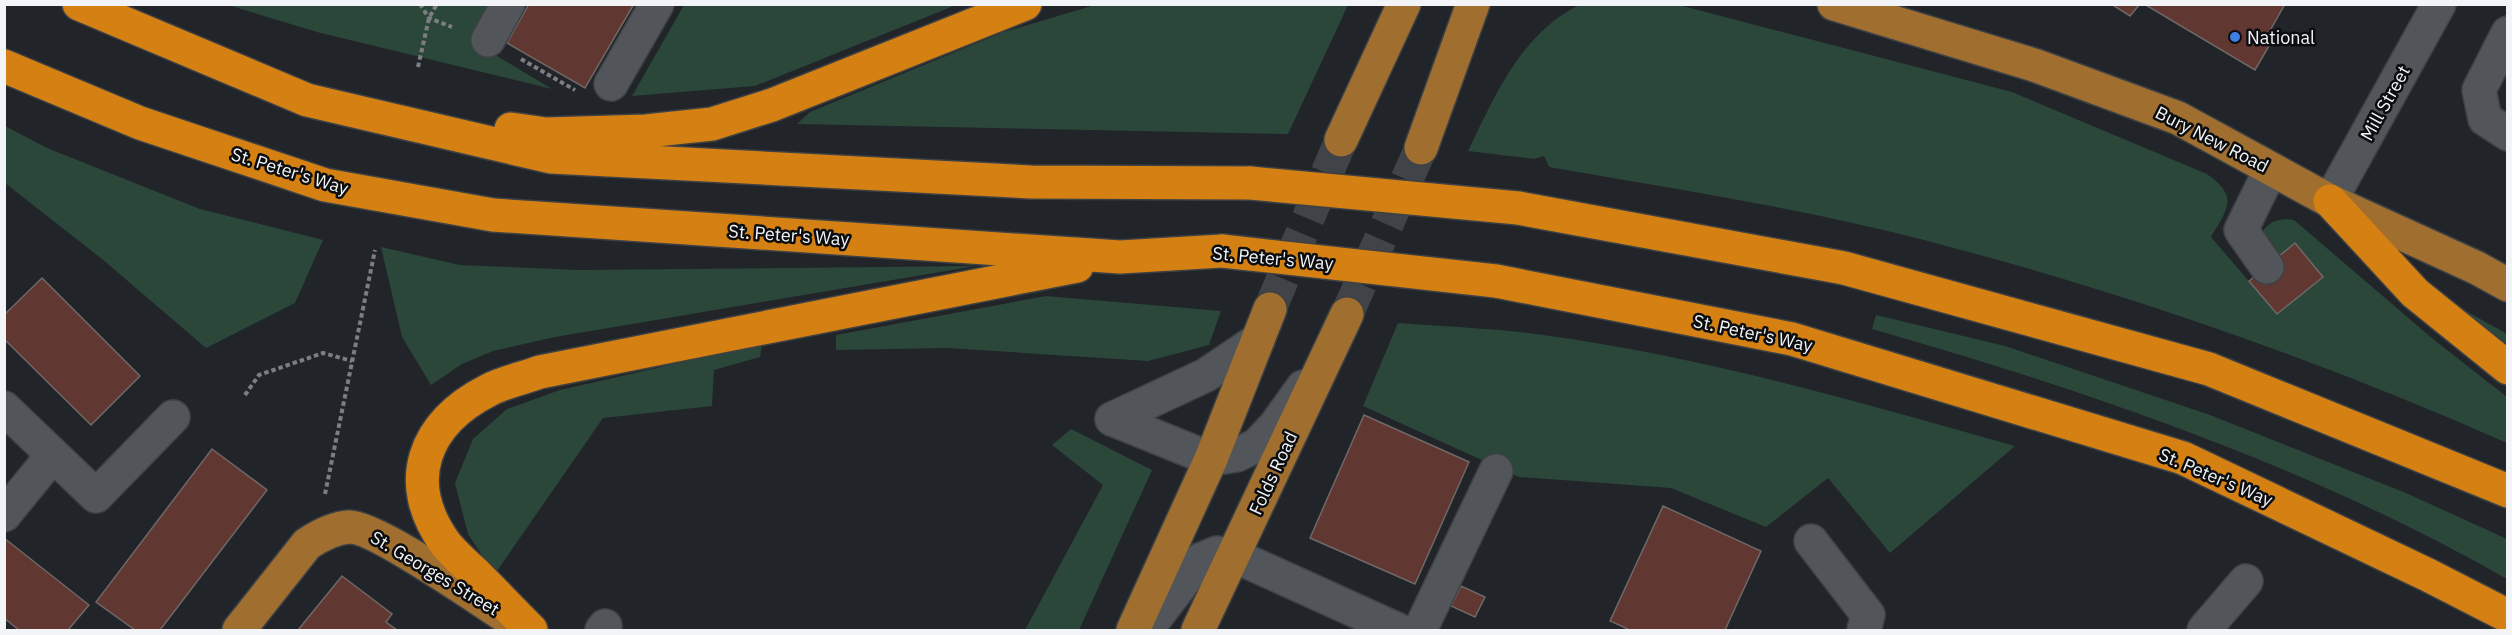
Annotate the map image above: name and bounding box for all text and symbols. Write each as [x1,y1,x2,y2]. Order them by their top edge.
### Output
place label: National [2247,26,2315,49]
marker: National [2228,30,2242,44]
street label: Mill Street [2355,61,2415,145]
street label: Bury New Road [2152,101,2272,177]
street label: St. Peter's Way [229,142,351,200]
street label: St. Peter's Way [728,219,850,251]
street label: St. Peter's Way [1212,241,1334,275]
street label: St. Peter's Way [1691,309,1815,357]
street label: Folds Road [1244,428,1302,518]
street label: St. Peter's Way [2156,443,2276,511]
street label: St. Georges Street [366,525,504,621]

